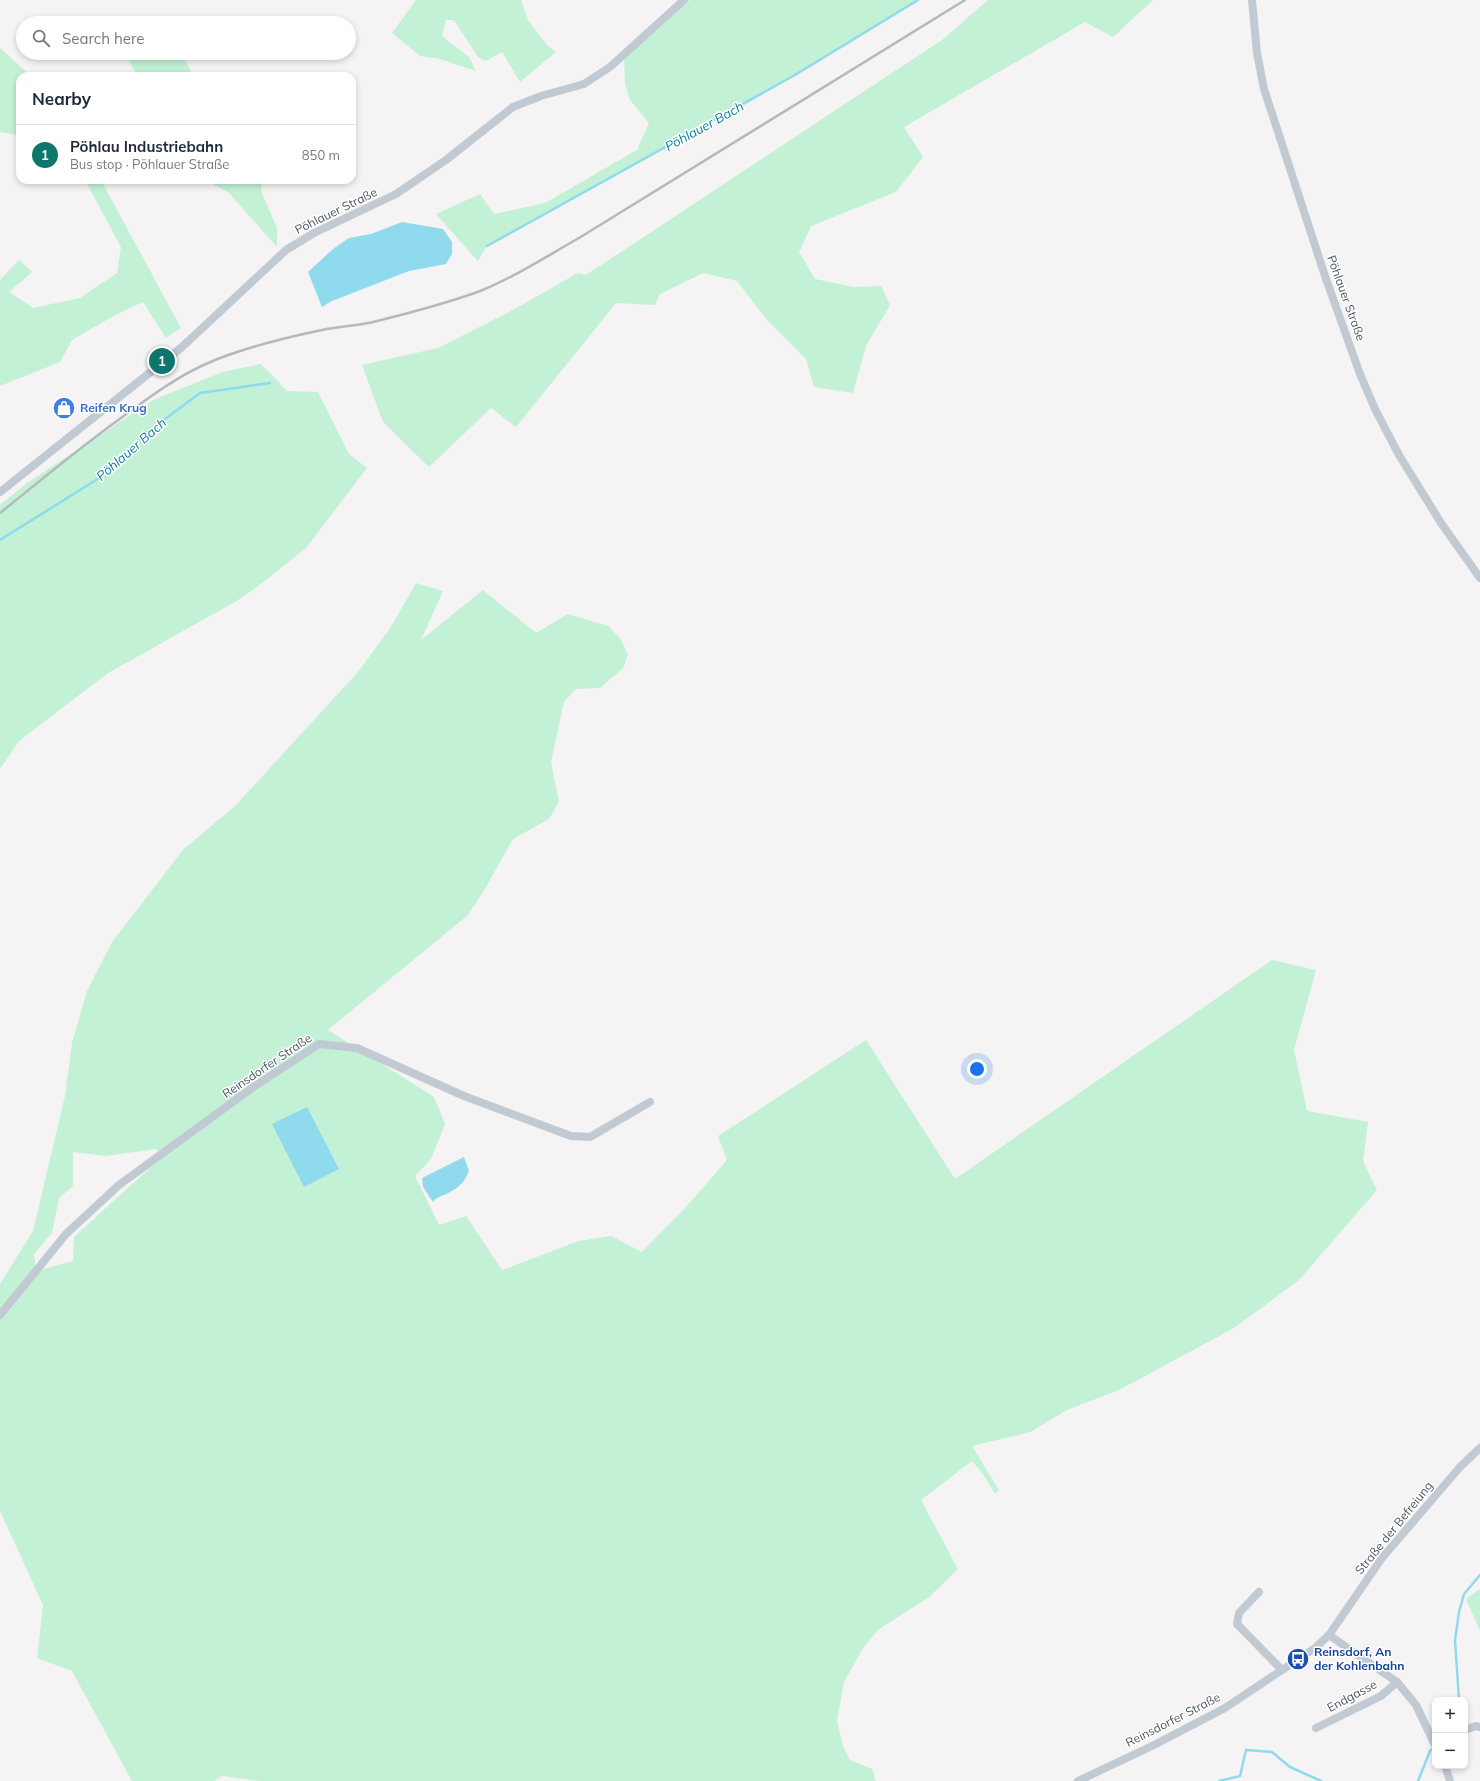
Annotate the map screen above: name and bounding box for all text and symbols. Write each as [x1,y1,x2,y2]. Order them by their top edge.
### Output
search box [16,16,356,60]
icon: search [30,27,52,49]
text: Search here [62,29,144,48]
text: Nearby [32,88,91,109]
water label: Pöhlauer Bach [662,98,746,154]
text: Pöhlau Industriebahn [70,137,223,156]
text: 1 [41,147,49,163]
text: 850 m [302,147,340,163]
text: Bus stop · Pöhlauer Straße [70,156,229,172]
street label: Pöhlauer Straße [292,184,379,237]
street label: Pöhlauer Straße [1324,253,1369,343]
pin: 1 [149,346,175,376]
shop icon: Reifen Krug [51,395,77,421]
place label: Reifen Krug [80,400,147,415]
water label: Pöhlauer Bach [93,414,169,484]
street label: Reinsdorfer Straße [219,1030,314,1101]
your location [967,1059,987,1079]
street label: Straße der Befreiung [1352,1478,1436,1577]
place label: Reinsdorf, An der Kohlenbahn [1314,1644,1405,1673]
bus stop icon: Reinsdorf, An der Kohlenbahn [1285,1646,1311,1672]
street label: Endgasse [1324,1676,1379,1715]
street label: Reinsdorfer Straße [1123,1689,1223,1750]
map controls [1432,1697,1468,1769]
button: + [1432,1697,1468,1733]
button: − [1432,1733,1468,1769]

